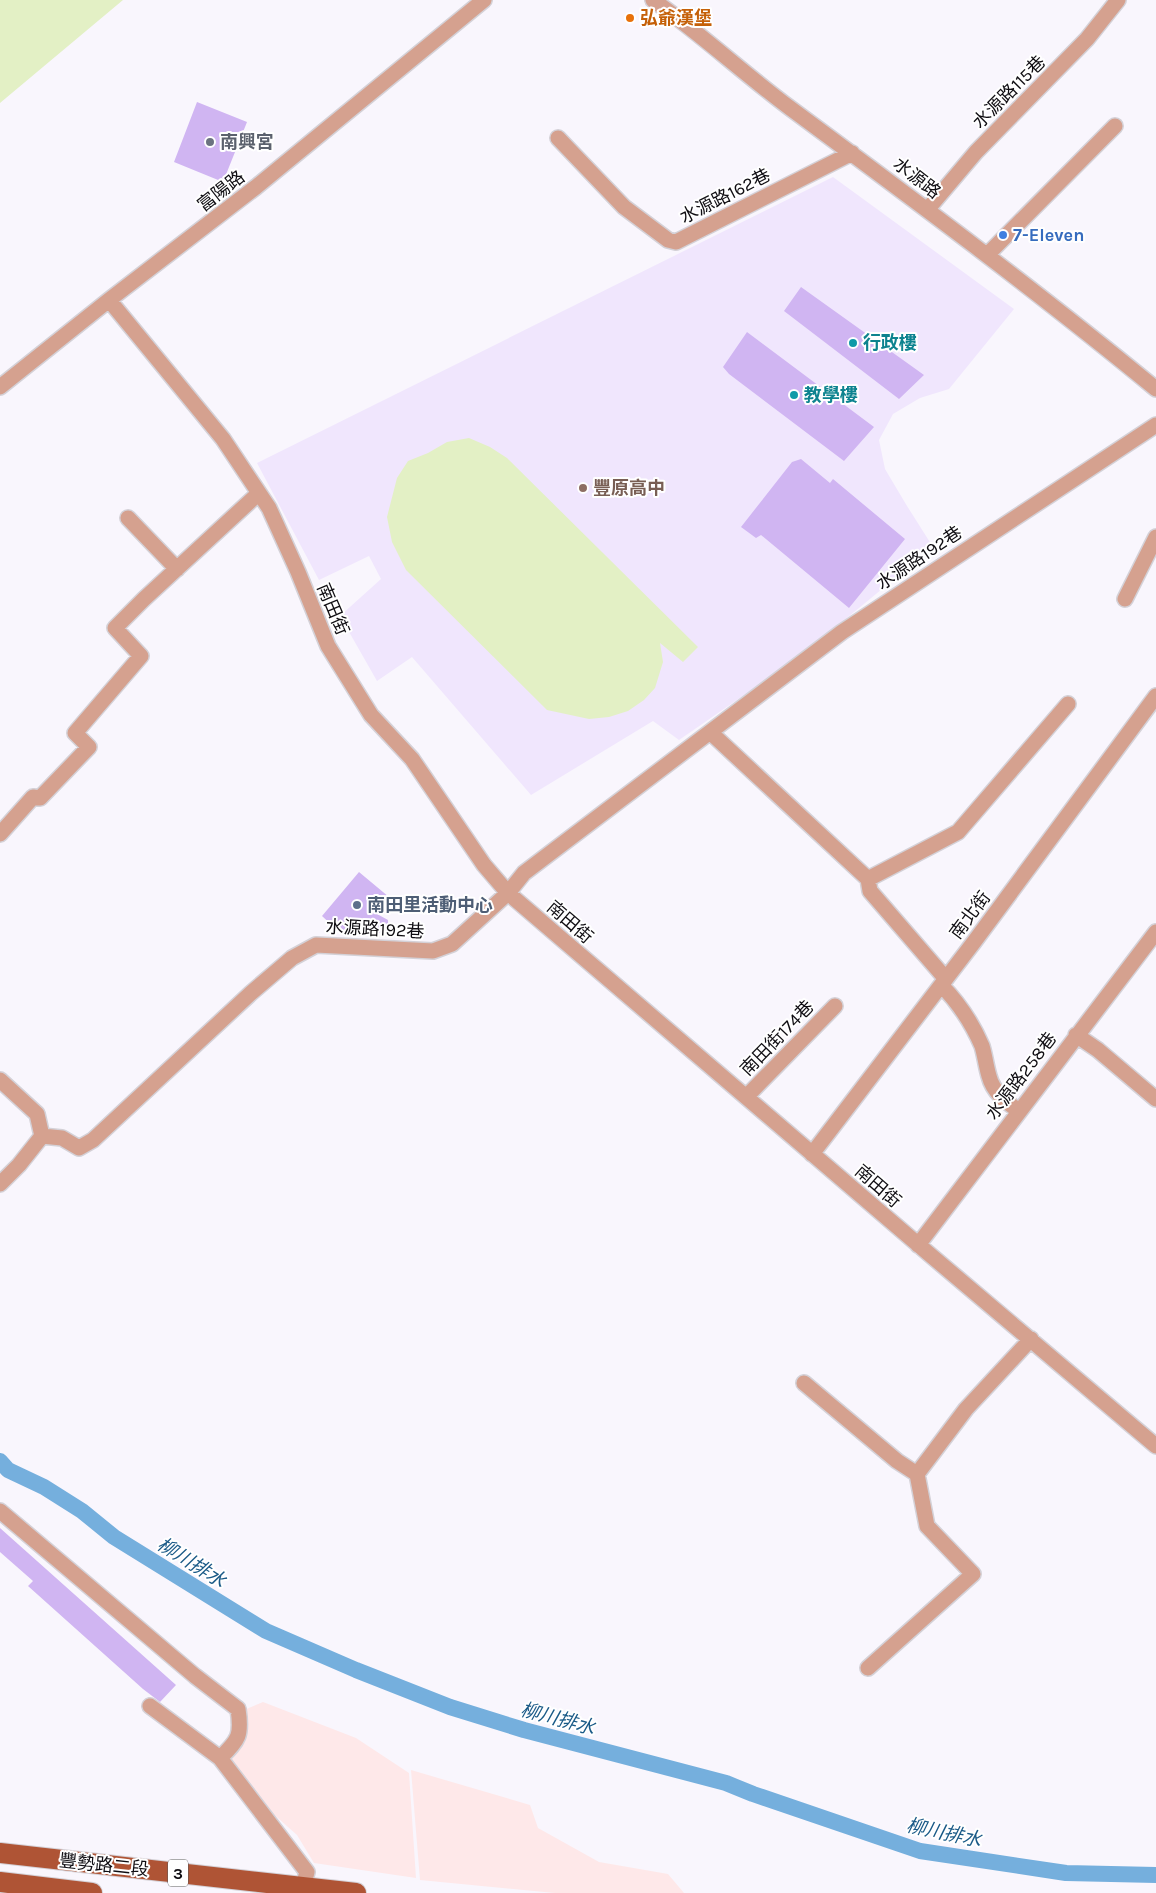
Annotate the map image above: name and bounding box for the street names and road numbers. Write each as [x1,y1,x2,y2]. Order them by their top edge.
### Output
street label: 水源路115巷 [968,51,1050,133]
street label: 水源路 [889,153,945,203]
street label: 水源路162巷 [676,164,774,228]
street label: 富陽路 [193,166,249,216]
street label: 水源路192巷 [872,521,966,595]
street label: 南田街 [312,580,354,638]
street label: 南北街 [945,887,995,943]
street label: 南田街 [542,896,598,948]
street label: 水源路192巷 [325,915,425,943]
street label: 南田街174巷 [736,996,818,1080]
street label: 水源路258巷 [981,1028,1061,1124]
street label: 南田街 [850,1160,906,1212]
street label: 豐勢路二段 [58,1849,150,1881]
road number: 3 [168,1860,188,1886]

